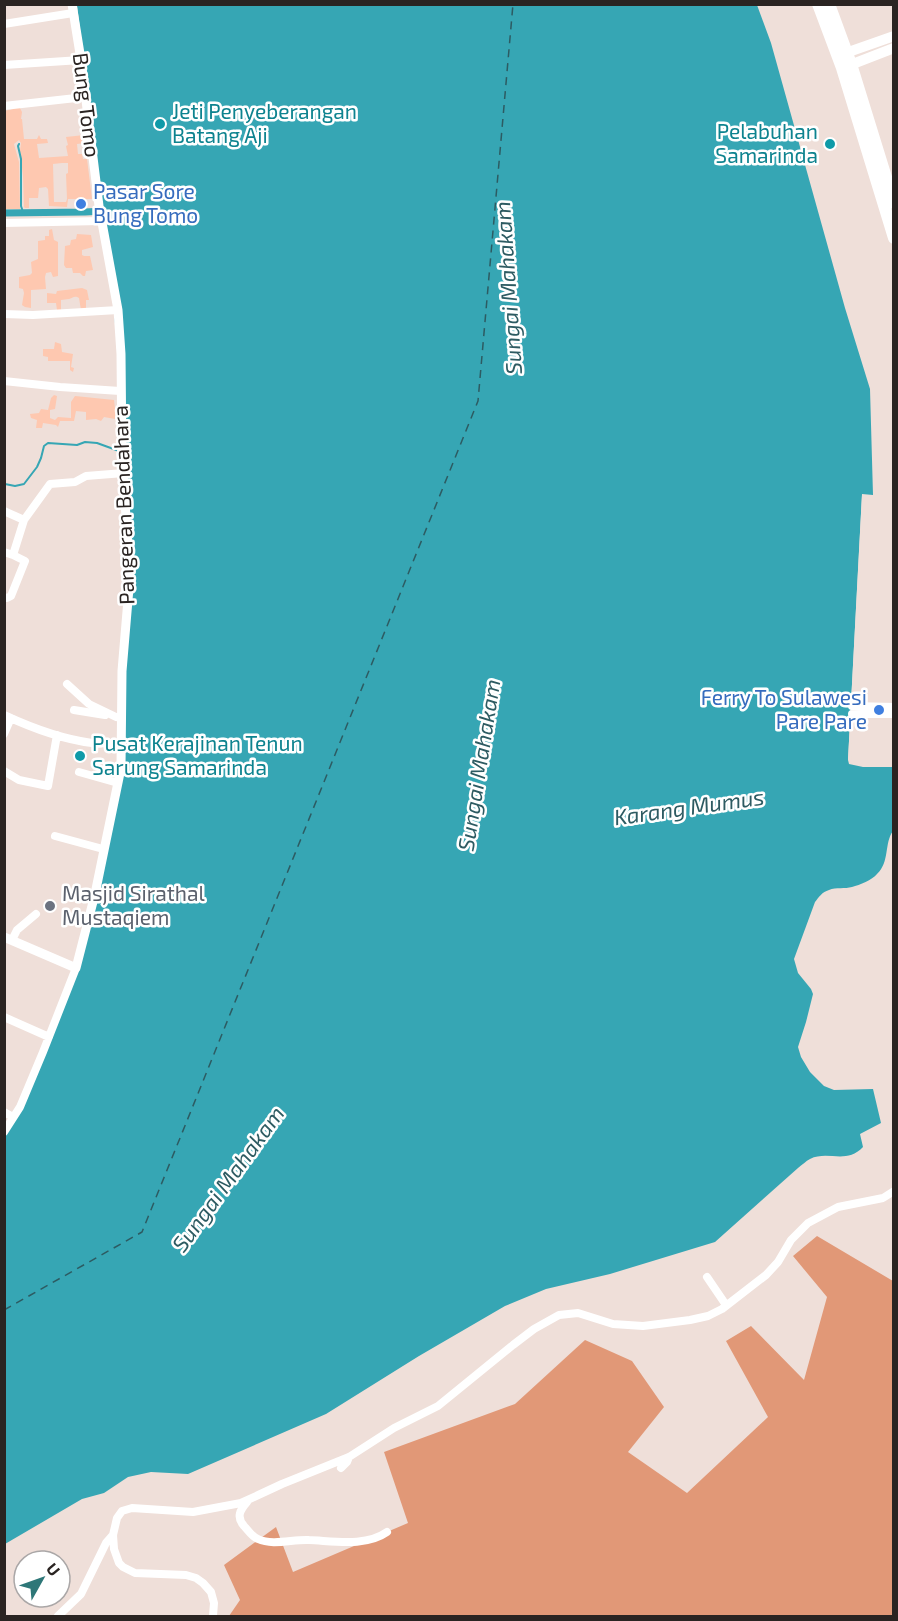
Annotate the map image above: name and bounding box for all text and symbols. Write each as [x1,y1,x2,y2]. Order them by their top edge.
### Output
street label: Bung Tomo [69,51,106,159]
place label: Jeti Penyeberangan Batang Aji [172,98,357,148]
marker: Jeti Penyeberangan Batang Aji [153,117,167,131]
place label: Pelabuhan Samarinda [715,118,818,167]
marker: Pelabuhan Samarinda [823,137,837,151]
place label: Pasar Sore Bung Tomo [93,178,198,227]
marker: Pasar Sore Bung Tomo [74,197,88,211]
water label: Sungai Mahakam [488,201,526,375]
street label: Pangeran Bendahara [107,405,138,605]
water label: Sungai Mahakam [452,677,504,853]
place label: Ferry To Sulawesi Pare Pare [701,684,867,733]
marker: Ferry To Sulawesi Pare Pare [872,703,886,717]
place label: Pusat Kerajinan Tenun Sarung Samarinda [92,730,303,779]
marker: Pusat Kerajinan Tenun Sarung Samarinda [73,749,87,763]
water label: Karang Mumus [612,783,766,829]
place label: Masjid Sirathal Mustaqiem [62,880,205,929]
marker: Masjid Sirathal Mustaqiem [43,899,57,913]
water label: Sungai Mahakam [166,1101,289,1256]
north arrow [12,1549,72,1609]
text: U [43,1559,65,1579]

